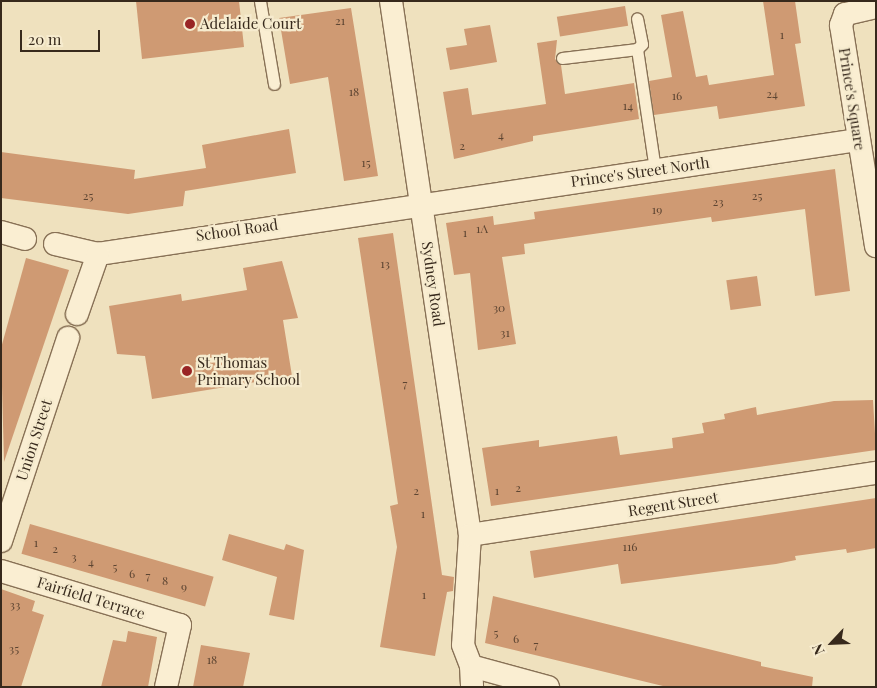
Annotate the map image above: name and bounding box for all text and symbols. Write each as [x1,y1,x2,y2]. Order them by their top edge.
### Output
house number: 21 [335,14,345,28]
place label: Adelaide Court [200,15,301,33]
marker: Adelaide Court [184,18,196,30]
scale bar [22,20,102,52]
house number: 1 [780,28,784,42]
text: 20 m [28,29,61,49]
street label: Prince's Square [835,46,869,152]
house number: 18 [349,85,359,99]
house number: 24 [766,87,778,101]
house number: 16 [672,89,682,103]
house number: 14 [623,99,633,113]
house number: 4 [498,128,504,142]
house number: 2 [459,139,465,153]
street label: Prince's Street North [569,153,711,191]
house number: 15 [361,156,371,170]
house number: 25 [83,189,93,203]
house number: 25 [752,189,762,203]
house number: 23 [712,195,724,209]
house number: 19 [652,203,662,217]
street label: School Road [195,215,279,245]
house number: 1A [476,222,488,236]
house number: 1 [463,226,467,240]
street label: Sydney Road [418,240,448,328]
house number: 13 [380,257,390,271]
house number: 30 [493,301,505,315]
house number: 31 [500,326,510,340]
place label: St Thomas Primary School [197,353,300,388]
marker: St Thomas Primary School [181,365,193,377]
house number: 7 [403,377,407,391]
street label: Union Street [12,397,56,483]
house number: 2 [515,481,521,495]
house number: 2 [413,484,419,498]
house number: 1 [495,484,499,498]
street label: Regent Street [627,488,719,520]
house number: 1 [421,507,425,521]
house number: 1 [34,536,38,550]
house number: 116 [622,540,638,554]
house number: 2 [52,542,58,556]
house number: 3 [71,550,77,564]
house number: 4 [88,555,94,569]
house number: 5 [113,560,117,574]
house number: 6 [129,567,135,581]
house number: 7 [146,569,150,583]
street label: Fairfield Terrace [35,573,147,623]
house number: 8 [162,574,168,588]
house number: 9 [181,580,187,594]
house number: 1 [422,588,426,602]
house number: 33 [10,598,20,612]
north arrow [807,618,857,668]
house number: 5 [494,626,498,640]
house number: 6 [513,632,519,646]
house number: 7 [534,638,538,652]
text: N [807,641,829,658]
house number: 35 [9,642,19,656]
house number: 18 [207,653,217,667]

